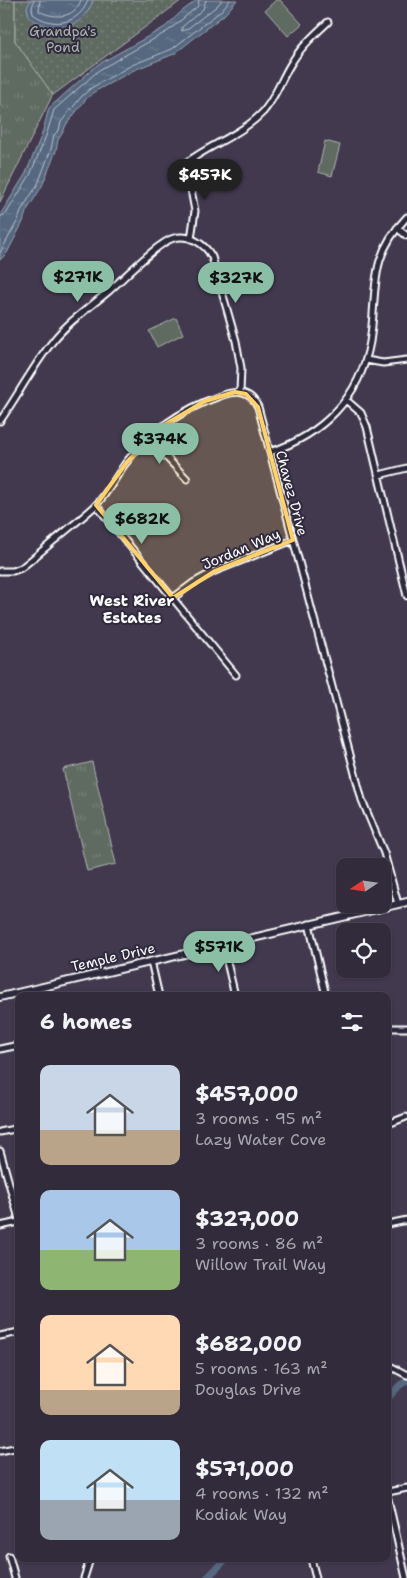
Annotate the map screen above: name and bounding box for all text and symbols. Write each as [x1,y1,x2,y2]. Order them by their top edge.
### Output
park label: Grandpa's Pond [29,22,97,56]
pin: $457K [170,158,240,201]
text: $457K [178,164,232,185]
pin: $271K [43,260,113,303]
pin: $327K [201,262,271,304]
text: $271K [53,266,103,287]
text: $327K [209,267,263,288]
pin: $374K [125,422,195,465]
text: $374K [133,428,187,449]
street label: Chavez Drive [272,448,312,538]
pin: $682K [107,502,177,545]
text: $682K [114,508,170,529]
street label: Jordan Way [199,525,283,573]
district label: West River Estates [90,591,174,628]
north arrow [336,858,391,912]
map controls [336,858,391,978]
button: locate [336,923,391,978]
pin: $571K [184,930,254,973]
text: $571K [194,936,244,957]
street label: Temple Drive [69,939,157,975]
text: 6 homes [40,1008,132,1036]
icon: filters [338,1008,366,1036]
text: $457,000 [195,1080,298,1108]
icon: home [80,1085,140,1145]
text: 3 rooms · 95 m² [195,1108,322,1129]
text: Lazy Water Cove [195,1129,326,1150]
text: $327,000 [195,1205,299,1233]
icon: home [80,1210,140,1270]
text: 3 rooms · 86 m² [195,1233,323,1254]
text: Willow Trail Way [195,1254,326,1275]
text: $682,000 [195,1330,302,1358]
icon: home [80,1335,140,1395]
text: 5 rooms · 163 m² [195,1358,328,1379]
text: Douglas Drive [195,1379,301,1400]
text: $571,000 [195,1455,294,1483]
icon: home [80,1460,140,1520]
text: 4 rooms · 132 m² [195,1483,329,1504]
text: Kodiak Way [195,1504,287,1525]

